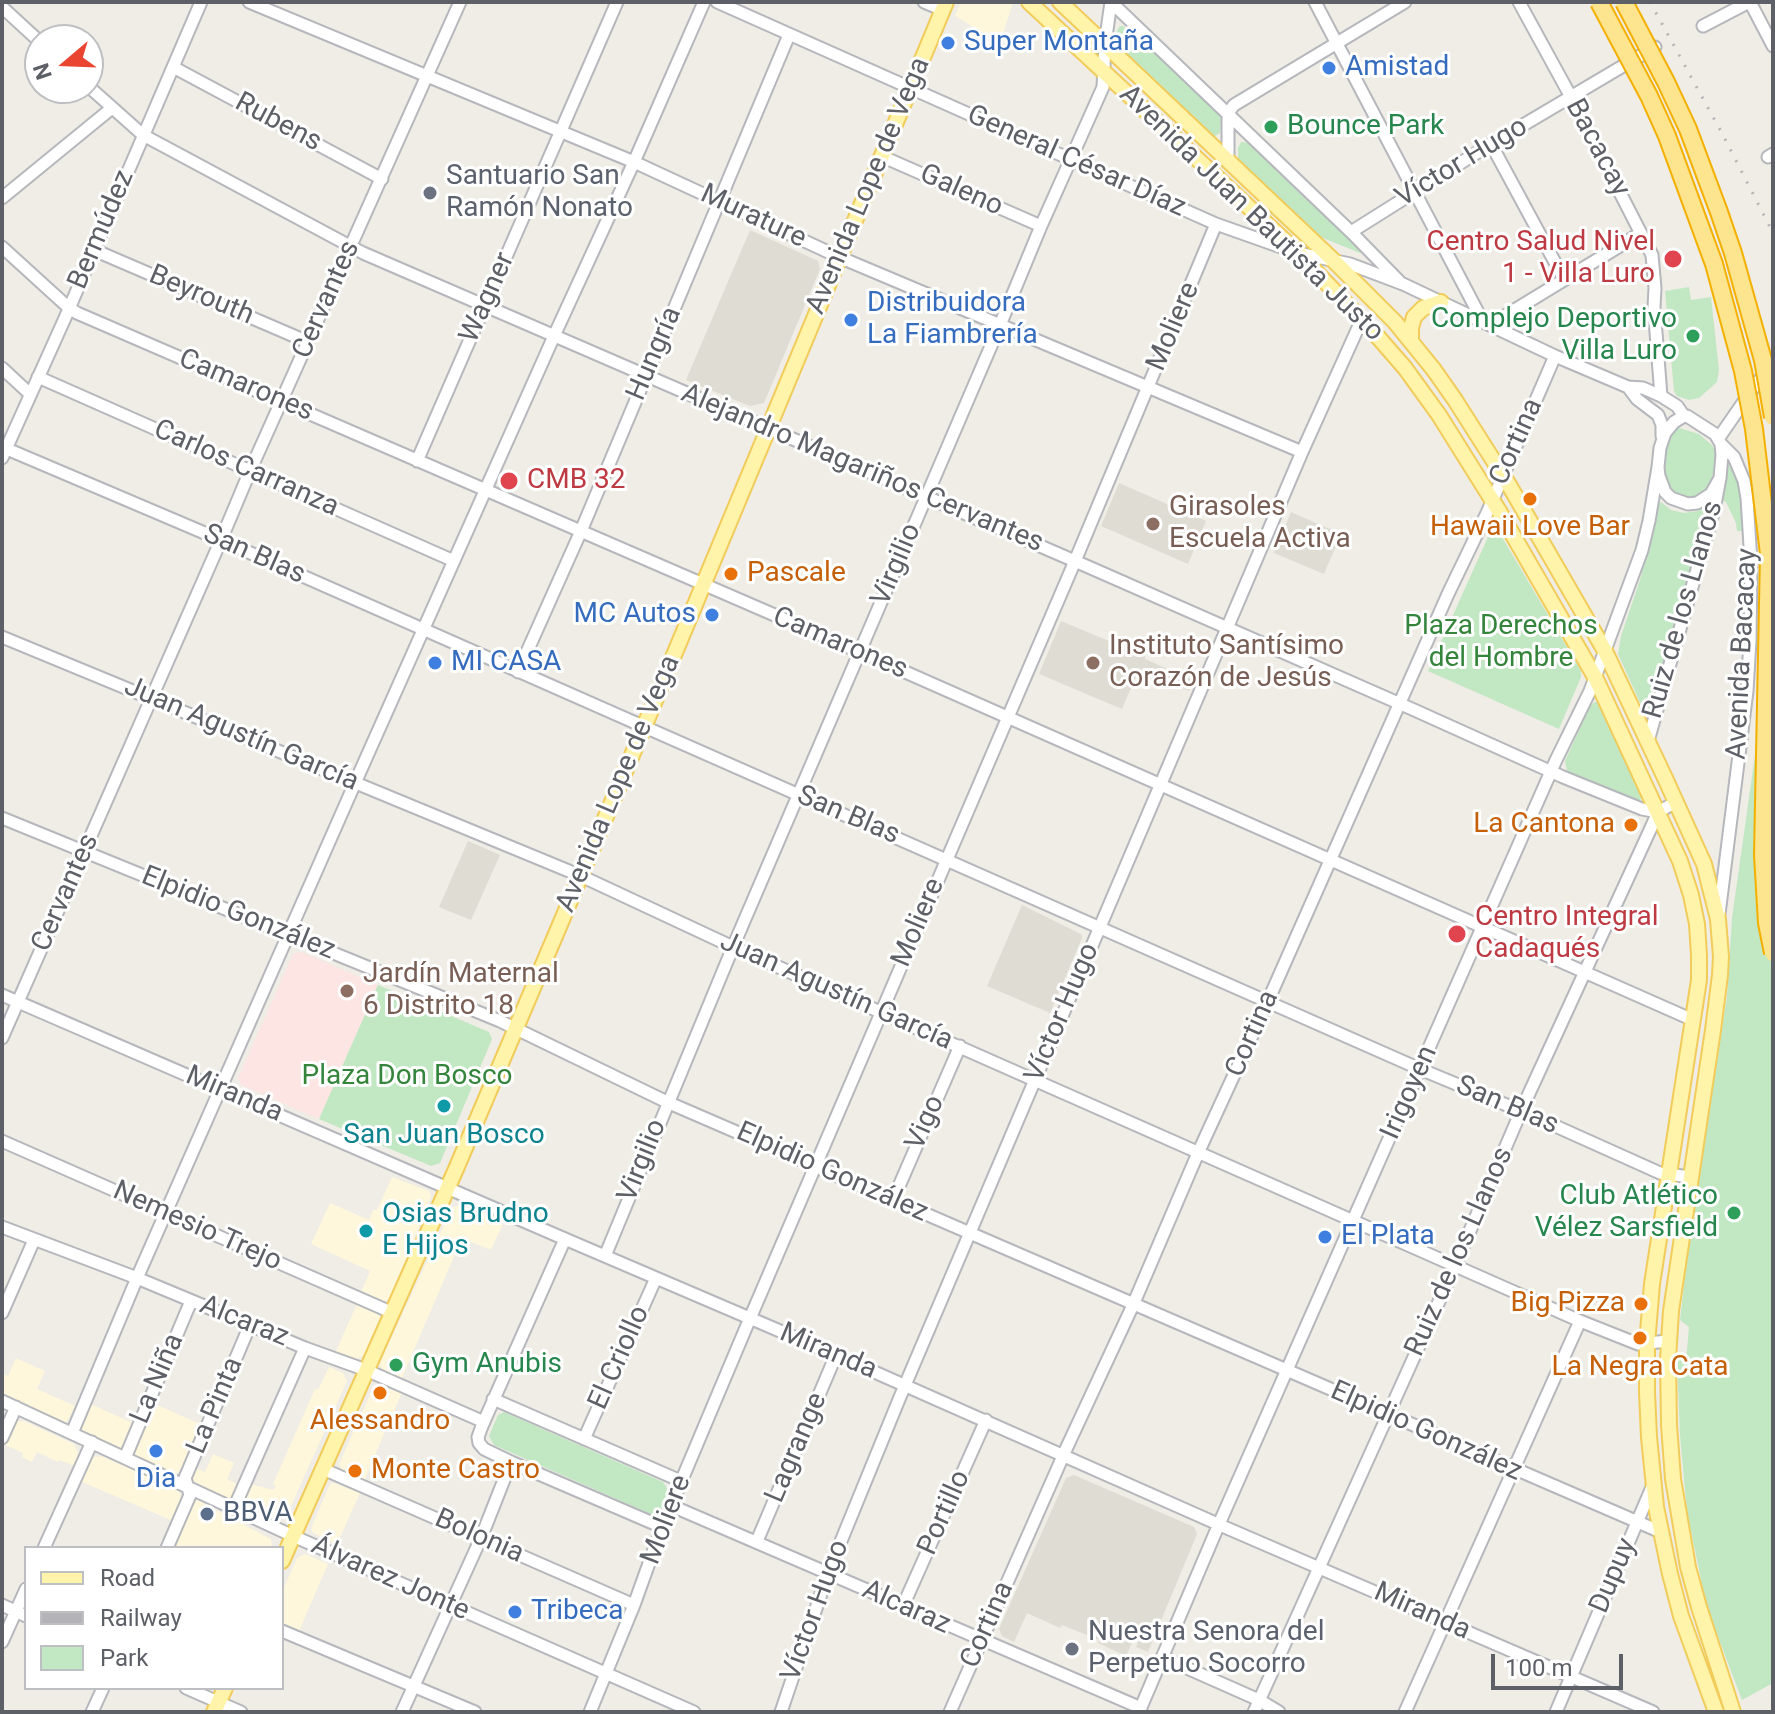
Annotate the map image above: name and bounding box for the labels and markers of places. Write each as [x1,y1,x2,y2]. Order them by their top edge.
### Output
place label: Super Montaña [964,26,1154,60]
marker: Super Montaña [939,34,957,52]
place label: Amistad [1345,51,1449,85]
marker: Amistad [1320,59,1338,77]
place label: Bounce Park [1287,110,1444,144]
marker: Bounce Park [1262,118,1280,136]
place label: Santuario San Ramón Nonato [446,160,633,226]
marker: Santuario San Ramón Nonato [421,184,439,202]
place label: Centro Salud Nivel 1 - Villa Luro [1427,226,1655,292]
marker: Centro Salud Nivel 1 - Villa Luro [1662,248,1684,270]
place label: Distribuidora La Fiambrería [867,287,1038,353]
place label: Complejo Deportivo Villa Luro [1431,303,1677,369]
marker: Distribuidora La Fiambrería [842,311,860,329]
marker: Complejo Deportivo Villa Luro [1684,327,1702,345]
place label: CMB 32 [527,464,626,498]
marker: CMB 32 [498,470,520,492]
marker: Hawaii Love Bar [1521,490,1539,508]
place label: Girasoles Escuela Activa [1169,491,1351,557]
place label: Hawaii Love Bar [1430,511,1630,545]
marker: Girasoles Escuela Activa [1144,515,1162,533]
place label: Pascale [747,557,846,591]
marker: Pascale [722,565,740,583]
place label: MC Autos [574,598,696,632]
marker: MC Autos [703,606,721,624]
place label: Instituto Santísimo Corazón de Jesús [1109,630,1344,696]
place label: MI CASA [451,646,561,680]
marker: MI CASA [426,654,444,672]
marker: Instituto Santísimo Corazón de Jesús [1084,654,1102,672]
place label: La Cantona [1473,808,1615,842]
marker: La Cantona [1622,816,1640,834]
place label: Centro Integral Cadaqués [1475,901,1659,967]
marker: Centro Integral Cadaqués [1446,923,1468,945]
place label: Jardín Maternal 6 Distrito 18 [363,958,559,1024]
marker: Jardín Maternal 6 Distrito 18 [338,982,356,1000]
marker: San Juan Bosco [435,1097,453,1115]
place label: San Juan Bosco [343,1119,545,1153]
place label: Club Atlético Vélez Sarsfield [1535,1180,1718,1246]
place label: Osias Brudno E Hijos [382,1198,549,1264]
marker: Club Atlético Vélez Sarsfield [1725,1204,1743,1222]
place label: El Plata [1341,1220,1435,1254]
marker: Osias Brudno E Hijos [357,1222,375,1240]
marker: El Plata [1316,1228,1334,1246]
place label: Big Pizza [1511,1287,1625,1321]
marker: Big Pizza [1632,1295,1650,1313]
marker: La Negra Cata [1631,1329,1649,1347]
place label: Gym Anubis [412,1348,562,1382]
place label: La Negra Cata [1552,1351,1728,1385]
marker: Gym Anubis [387,1356,405,1374]
marker: Alessandro [371,1384,389,1402]
place label: Alessandro [310,1405,450,1439]
marker: Dia [147,1442,165,1460]
place label: Monte Castro [371,1454,540,1488]
marker: Monte Castro [346,1462,364,1480]
place label: Dia [136,1463,176,1497]
place label: BBVA [223,1497,293,1531]
marker: BBVA [198,1505,216,1523]
place label: Tribeca [531,1595,623,1629]
marker: Tribeca [506,1603,524,1621]
place label: Nuestra Senora del Perpetuo Socorro [1088,1616,1324,1682]
marker: Nuestra Senora del Perpetuo Socorro [1063,1640,1081,1658]

